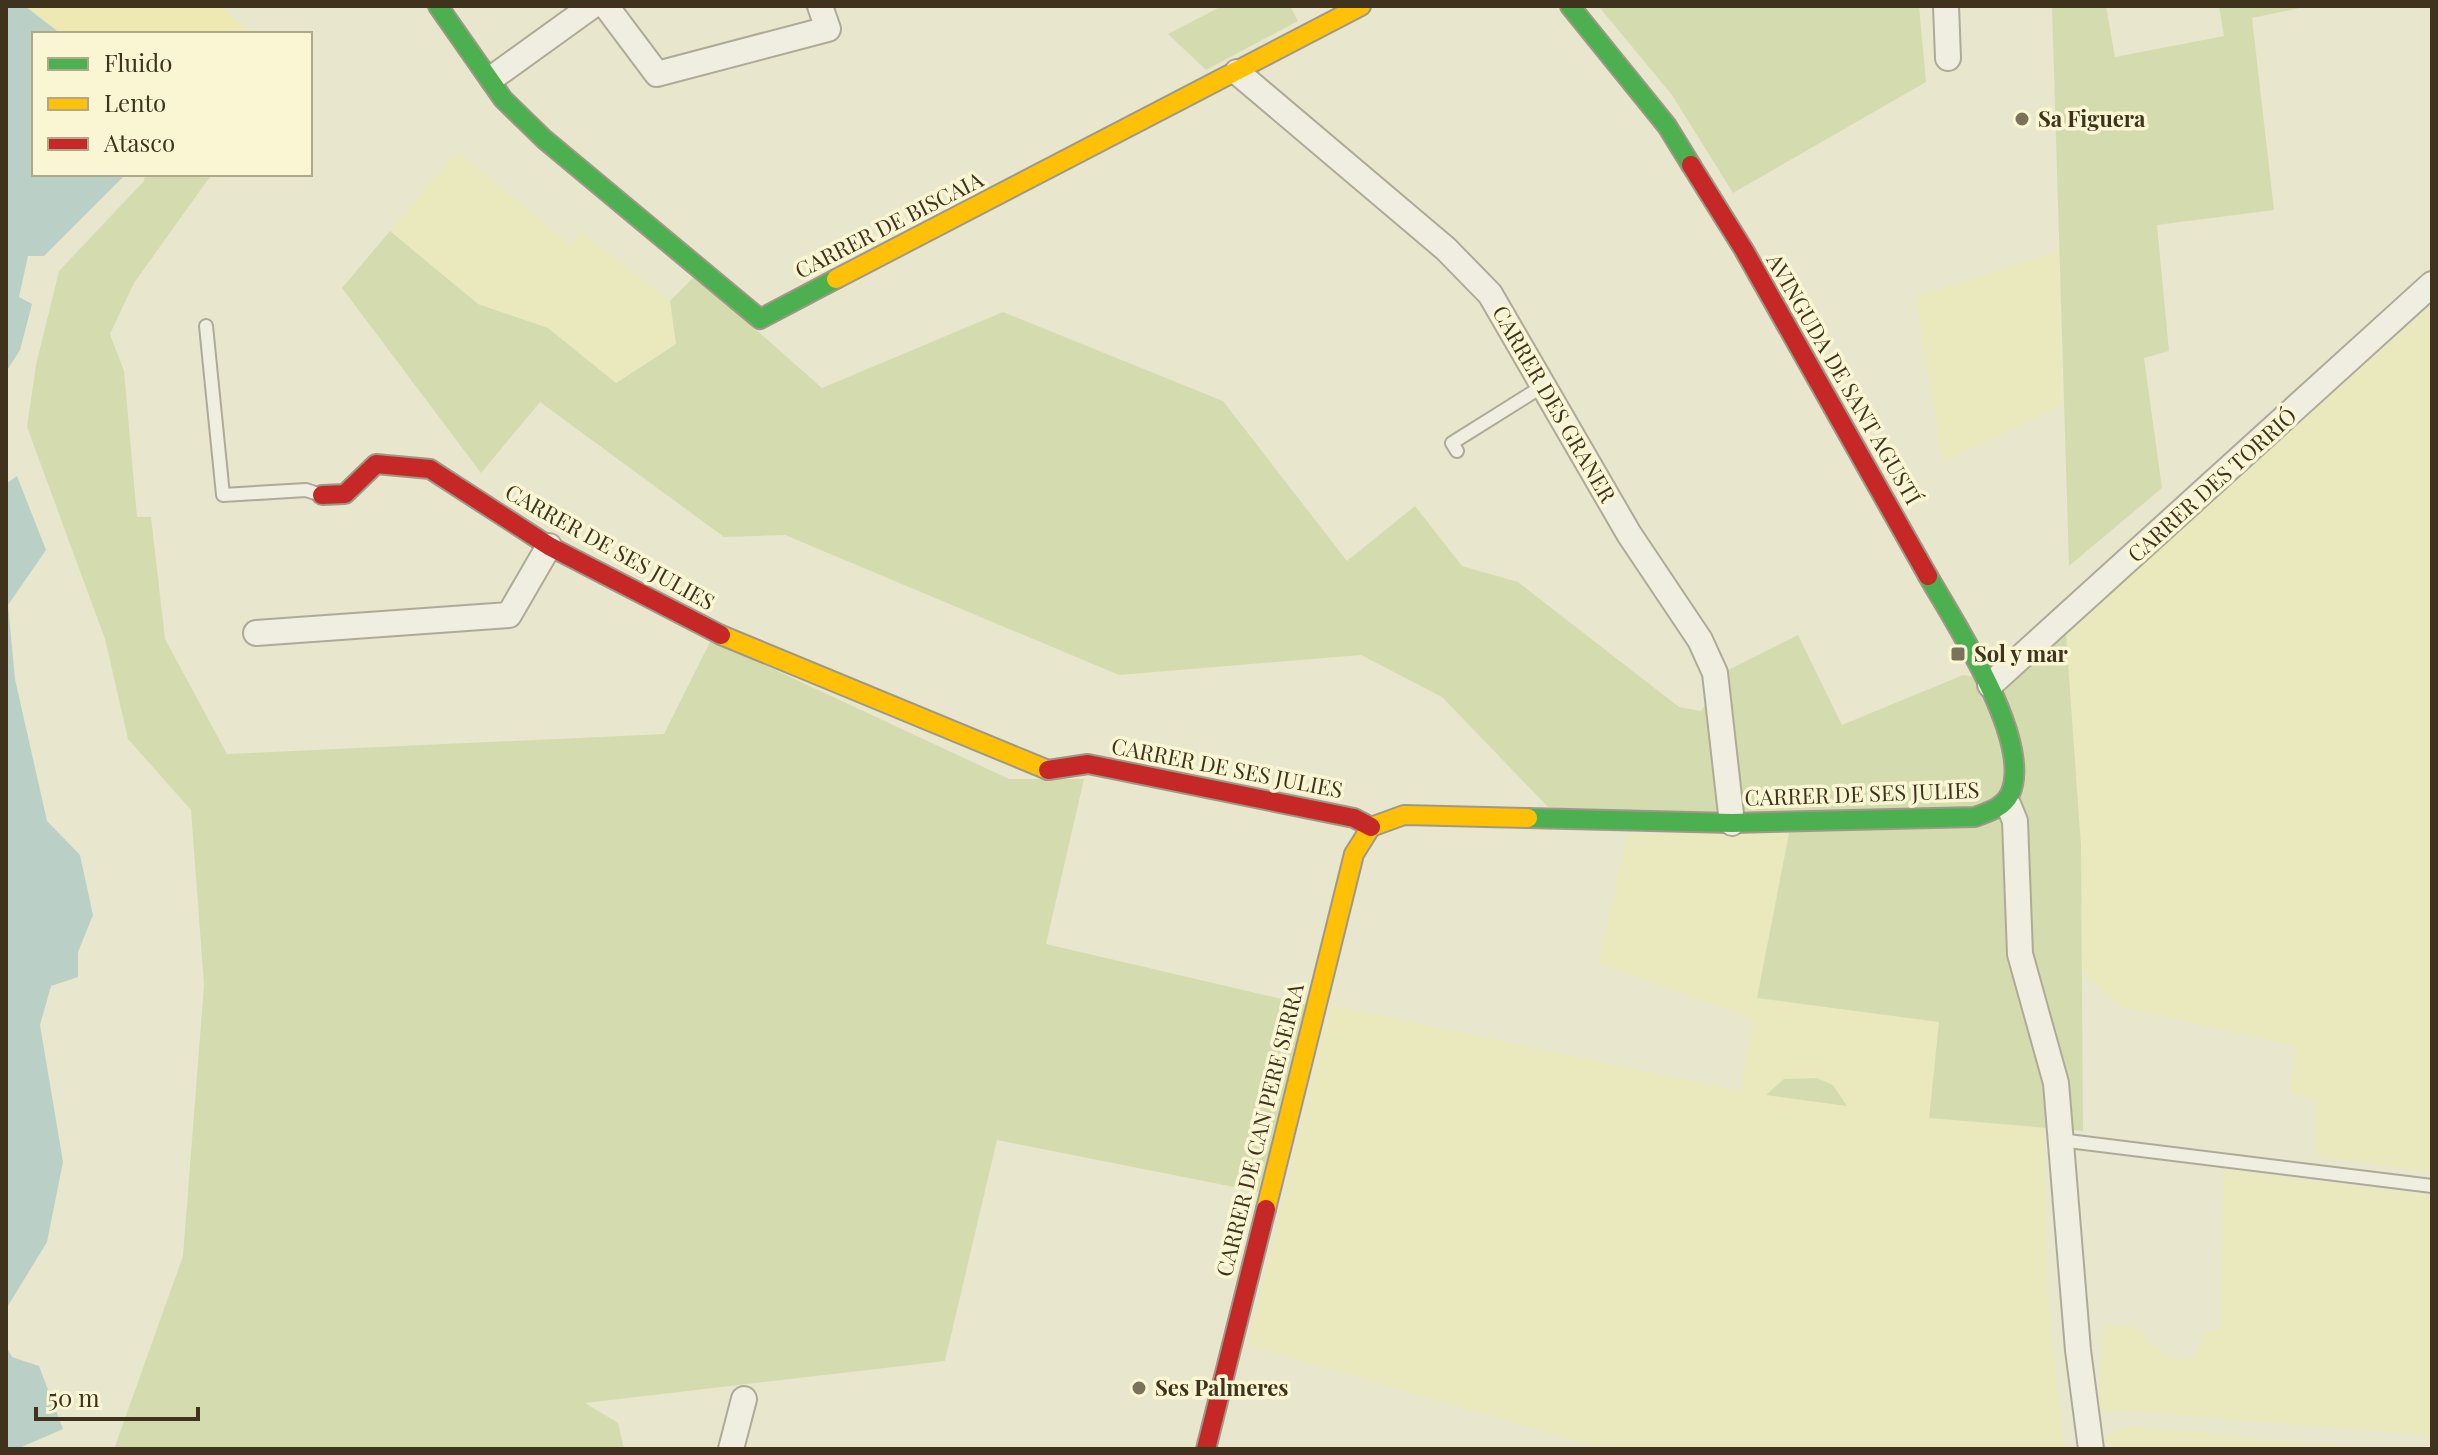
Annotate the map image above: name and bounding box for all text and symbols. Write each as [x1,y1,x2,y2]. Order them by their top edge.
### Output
legend [32,32,312,176]
text: Fluido [104,46,172,78]
text: Lento [104,86,166,118]
place label: Sa Figuera [2038,103,2146,133]
marker: Sa Figuera [2013,110,2031,128]
text: Atasco [103,126,175,158]
street label: CARRER DE BISCAIA [789,164,988,285]
street label: AVINGUDA DE SANT AGUSTÍ [1760,247,1929,510]
street label: CARRER DES GRANER [1486,300,1624,508]
street label: CARRER DES TORRIÓ [2120,400,2302,568]
street label: CARRER DE SES JULIES [500,476,721,616]
place label: Sol y mar [1974,638,2069,668]
marker: Sol y mar [1949,645,1967,663]
street label: CARRER DE SES JULIES [1109,730,1345,804]
street label: CARRER DE SES JULIES [1744,774,1980,812]
street label: CARRER DE CAN PERE SERRA [1208,980,1310,1279]
scale bar [36,1371,198,1421]
place label: Ses Palmeres [1155,1372,1288,1402]
marker: Ses Palmeres [1130,1379,1148,1397]
text: 50 m [48,1381,100,1413]

